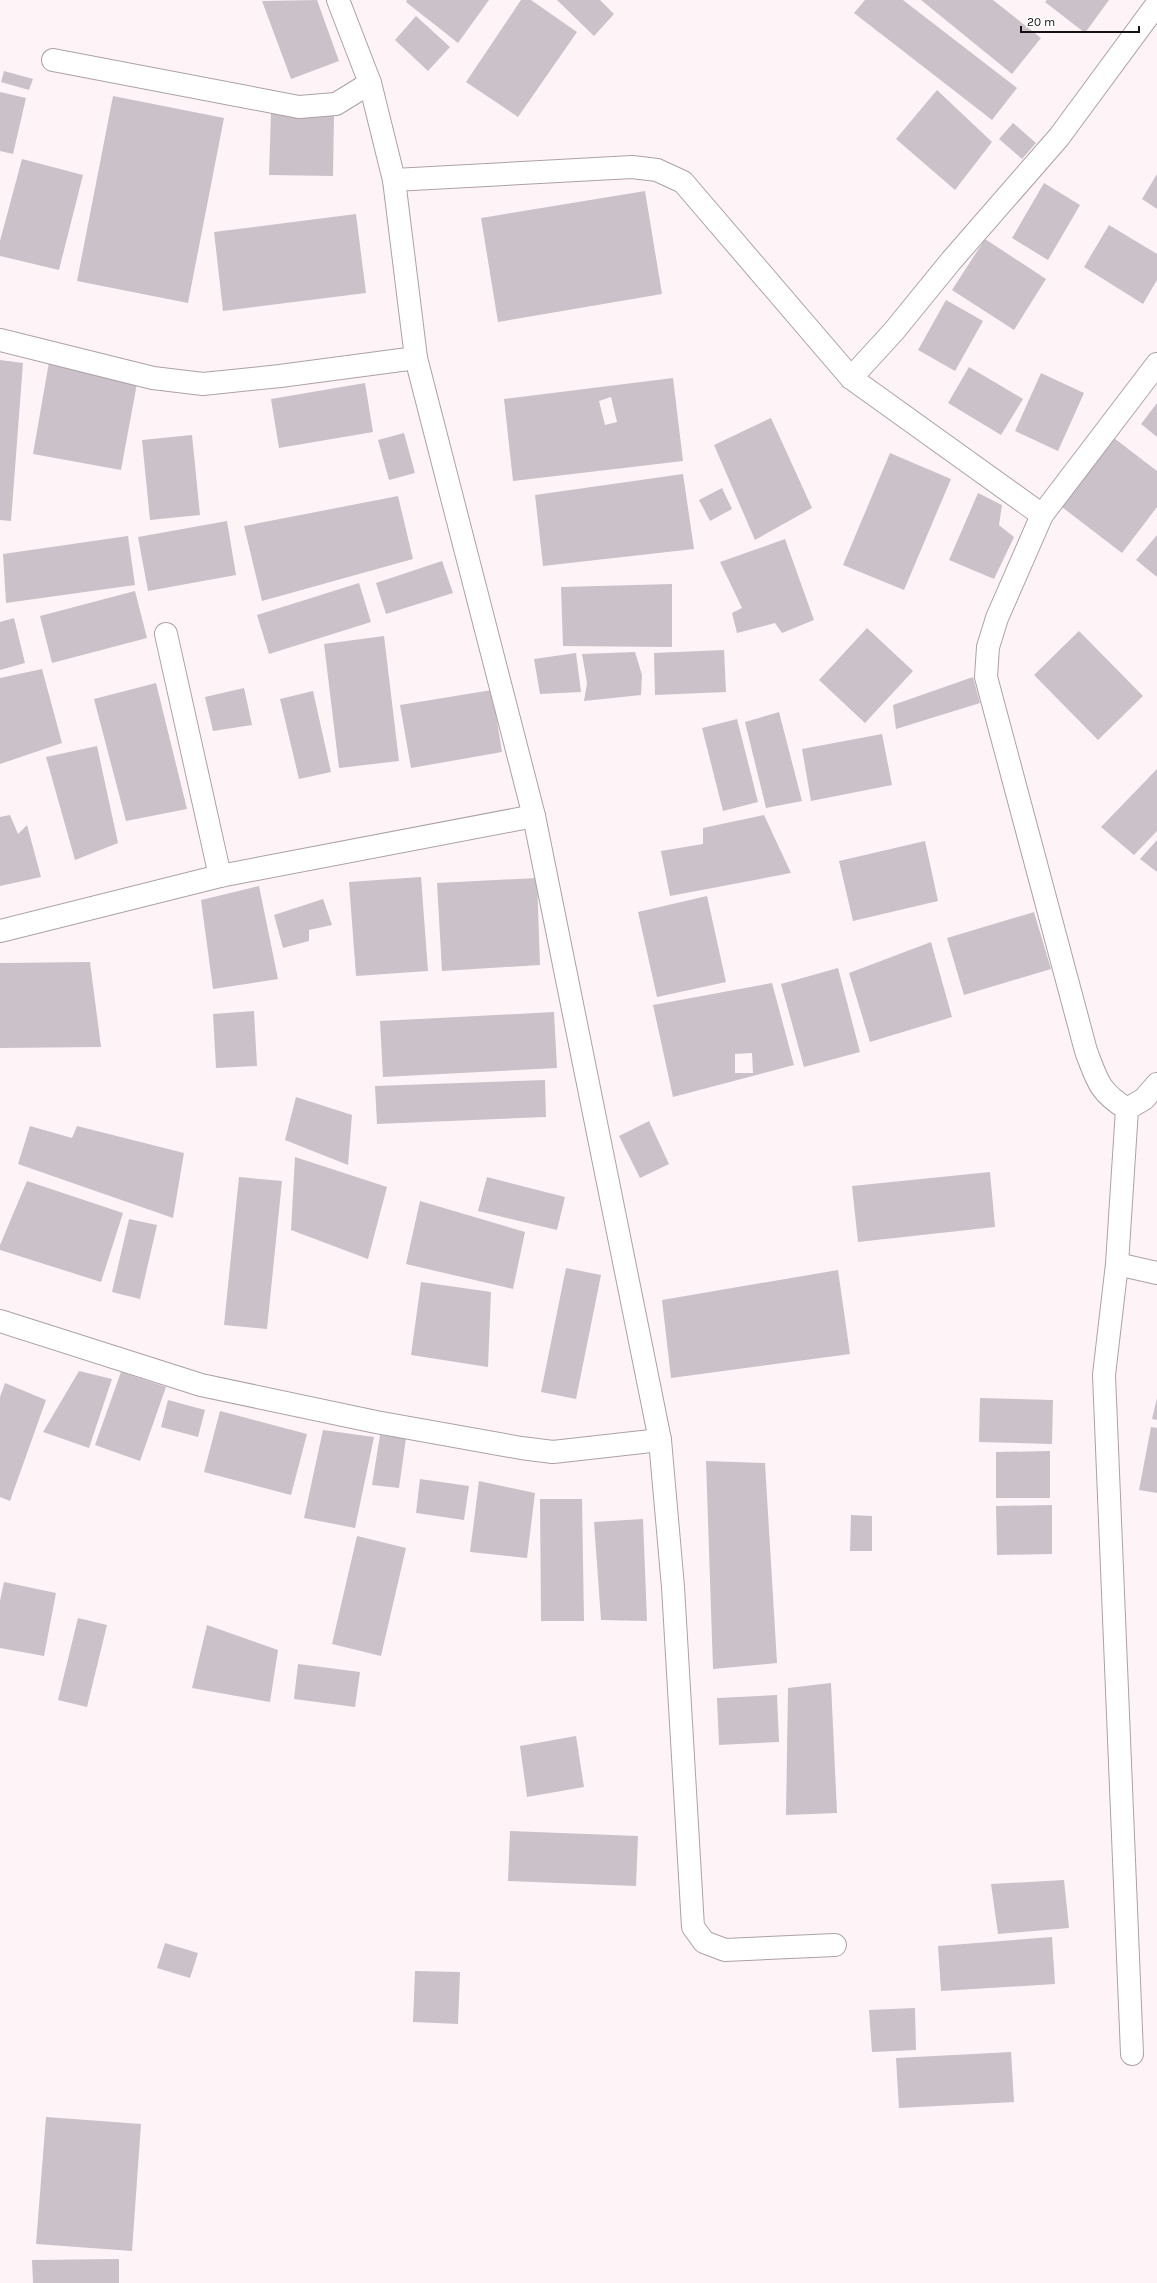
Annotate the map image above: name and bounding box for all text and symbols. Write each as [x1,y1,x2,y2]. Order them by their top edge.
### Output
scale bar [1021,8,1139,34]
text: 20 m [1027,15,1055,29]

